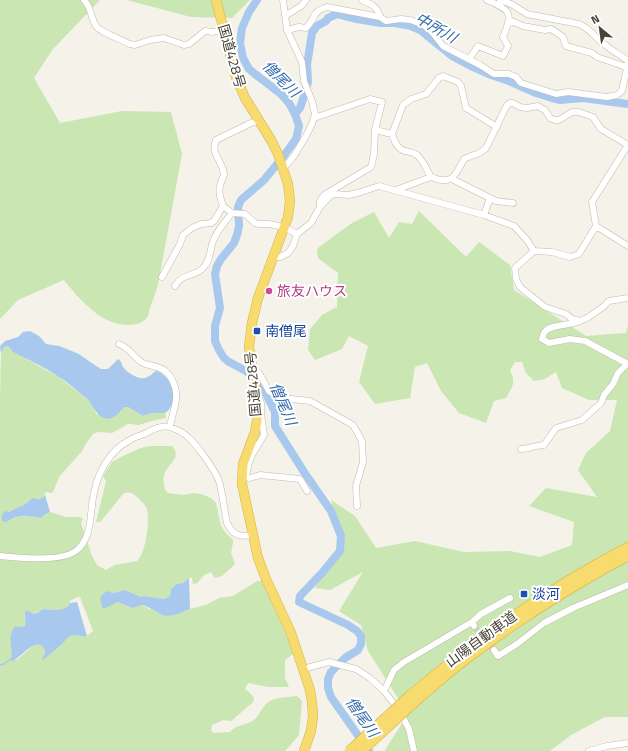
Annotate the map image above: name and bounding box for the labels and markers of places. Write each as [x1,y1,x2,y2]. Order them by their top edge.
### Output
place label: 旅友ハウス [277,280,347,301]
marker: 旅友ハウス [264,286,274,296]
place label: 南僧尾 [265,320,307,341]
marker: 南僧尾 [252,326,262,336]
place label: 淡河 [532,583,560,604]
marker: 淡河 [519,589,529,599]

